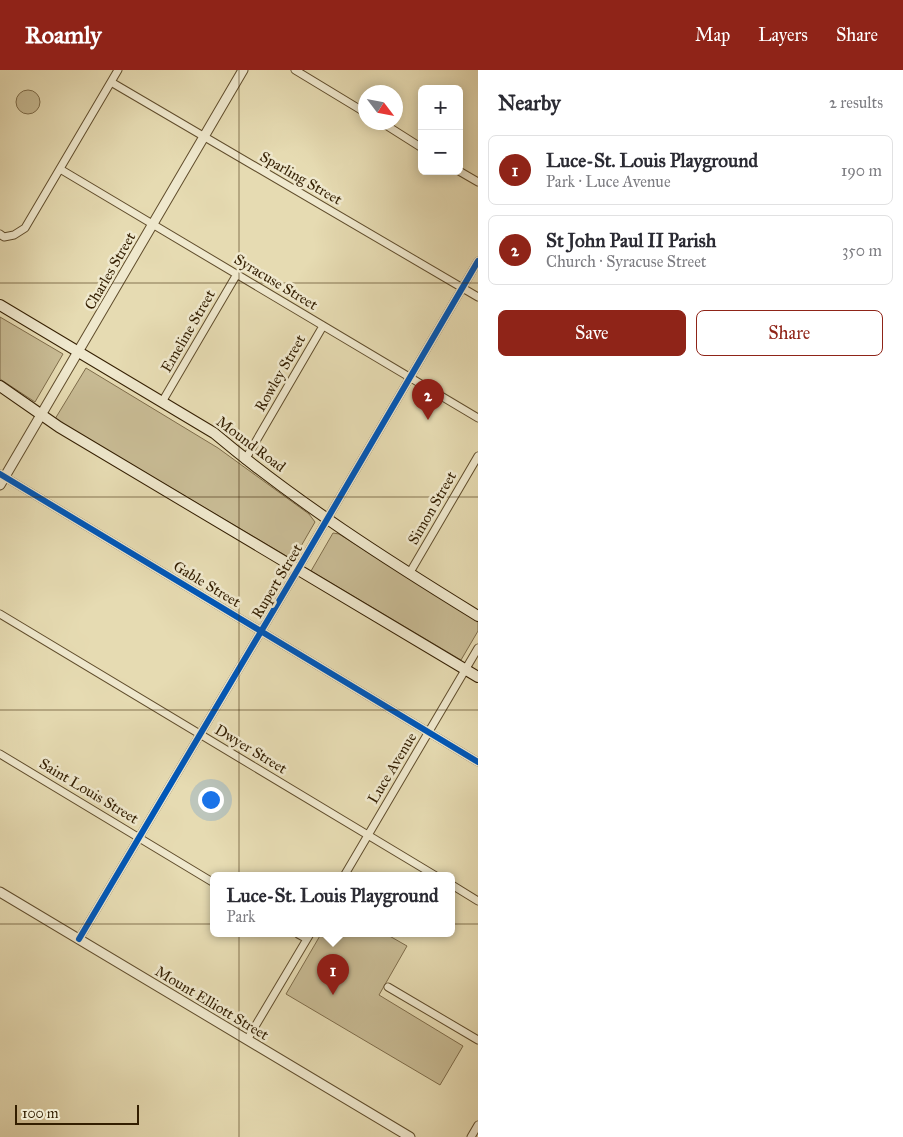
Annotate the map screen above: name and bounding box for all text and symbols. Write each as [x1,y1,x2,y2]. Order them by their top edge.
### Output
text: Roamly [25,20,102,50]
text: Map [695,24,730,46]
text: Layers [758,24,808,46]
text: Share [836,24,878,46]
north arrow [358,85,403,130]
map controls [418,85,463,175]
button: + [418,85,463,130]
text: Nearby [498,90,561,116]
text: 2 results [829,93,883,112]
button: − [418,130,463,175]
street label: Sparling Street [257,147,346,209]
text: Luce-St. Louis Playground [546,149,758,172]
text: 1 [512,161,518,180]
text: 190 m [841,161,882,180]
text: Park · Luce Avenue [546,172,671,191]
street label: Charles Street [81,228,140,313]
text: St John Paul II Parish [546,229,716,252]
text: 2 [511,241,519,260]
text: 350 m [842,241,882,260]
street label: Syracuse Street [231,250,322,314]
text: Church · Syracuse Street [546,252,707,271]
street label: Emeline Street [157,286,219,376]
button: Save [498,310,686,356]
button: Share [696,310,883,356]
street label: Rowley Street [251,331,310,415]
pin: 2 [412,379,444,420]
street label: Mound Road [213,412,289,476]
street label: Simon Street [404,468,461,548]
street label: Rupert Street [248,540,307,621]
street label: Gable Street [170,557,244,611]
street label: Dwyer Street [212,720,291,778]
street label: Luce Avenue [364,729,420,807]
street label: Saint Louis Street [36,754,142,828]
your location [198,787,224,813]
popup [210,872,455,937]
text: Luce-St. Louis Playground [227,884,438,907]
text: Park [227,907,255,926]
pin: 1 [317,954,349,995]
street label: Mount Elliott Street [152,962,273,1044]
scale bar [15,1102,139,1125]
text: 100 m [22,1105,59,1122]

